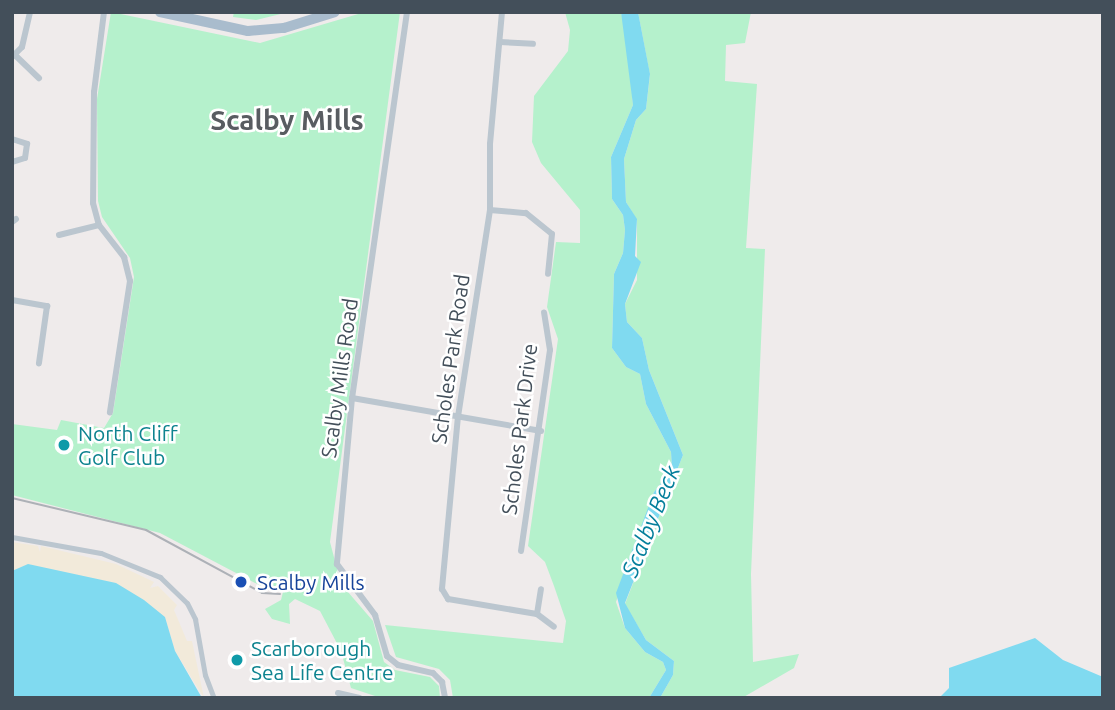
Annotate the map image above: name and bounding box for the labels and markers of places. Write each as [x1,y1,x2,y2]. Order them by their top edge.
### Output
place label: North Cliff Golf Club [78,420,178,470]
marker: North Cliff Golf Club [56,437,72,453]
place label: Scalby Mills [257,569,365,595]
marker: Scalby Mills [231,572,251,592]
place label: Scarborough Sea Life Centre [251,635,394,685]
marker: Scarborough Sea Life Centre [229,652,245,668]

